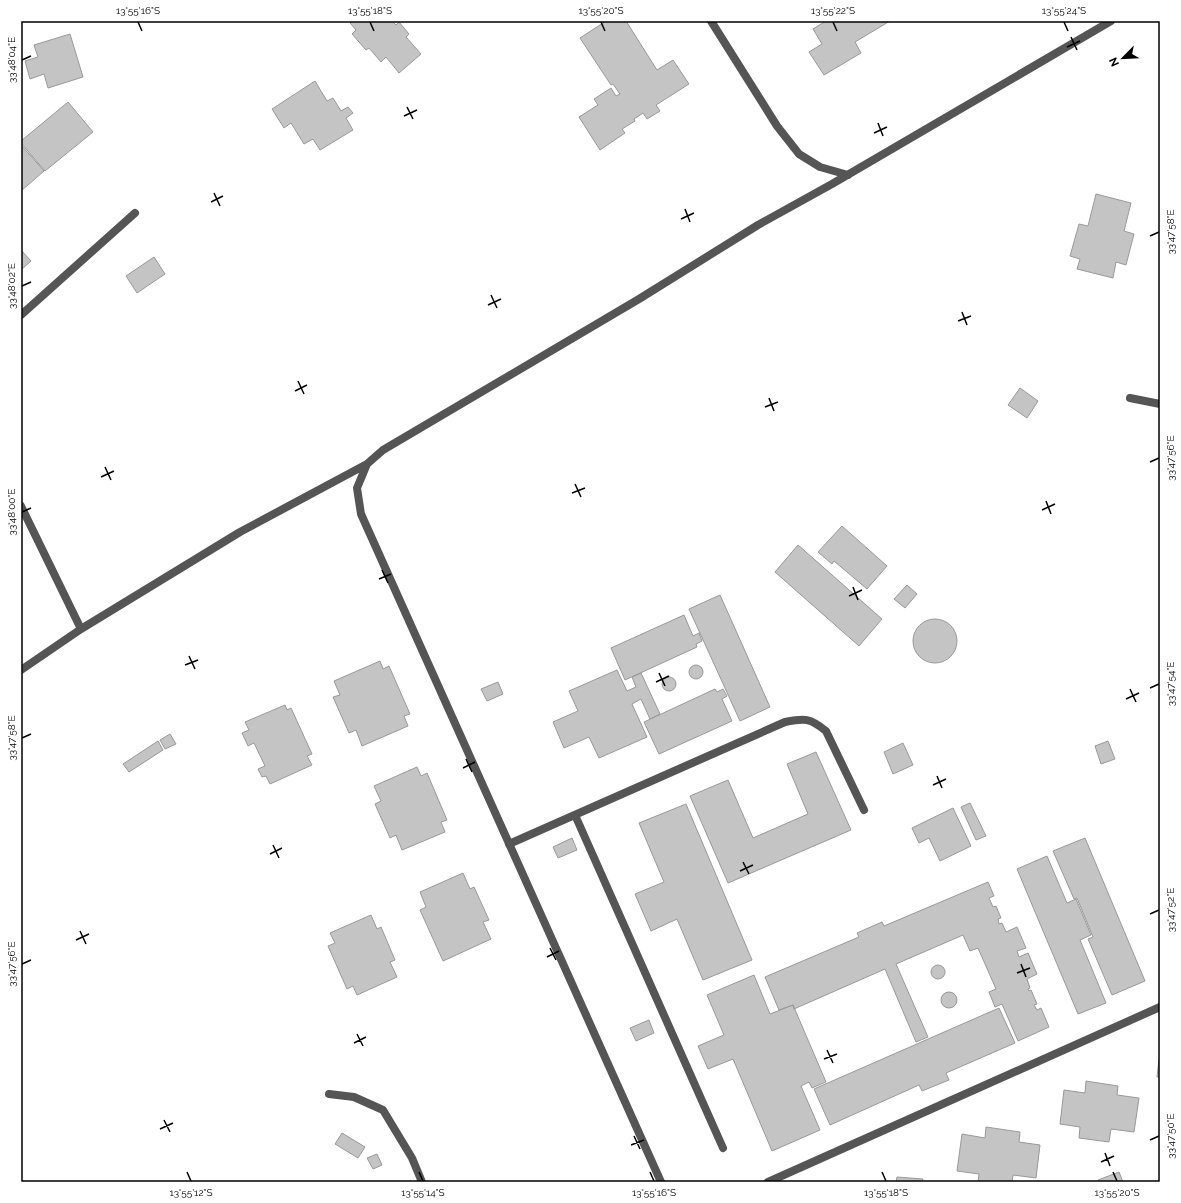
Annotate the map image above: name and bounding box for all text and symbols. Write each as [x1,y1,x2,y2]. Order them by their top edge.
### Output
text: 13°55'16"S [116,5,160,16]
text: 13°55'18"S [348,5,392,16]
text: 13°55'20"S [579,5,624,16]
text: 13°55'22"S [811,5,855,16]
text: 13°55'24"S [1042,5,1086,16]
text: 33°48'04"E [6,37,17,83]
north arrow [1103,38,1143,78]
text: N [1107,55,1122,68]
text: 33°47'58"E [1165,209,1176,255]
text: 33°48'02"E [6,263,17,309]
text: 33°47'56"E [1165,435,1176,481]
text: 33°48'00"E [6,489,17,535]
text: 33°47'54"E [1165,662,1176,706]
text: 33°47'58"E [6,715,17,761]
text: 33°47'52"E [1165,888,1176,932]
text: 33°47'56"E [6,941,17,987]
text: 33°47'50"E [1165,1113,1176,1159]
text: 13°55'12"S [169,1187,213,1198]
text: 13°55'14"S [401,1187,445,1198]
text: 13°55'16"S [632,1187,676,1198]
text: 13°55'18"S [864,1187,908,1198]
text: 13°55'20"S [1095,1187,1140,1198]

